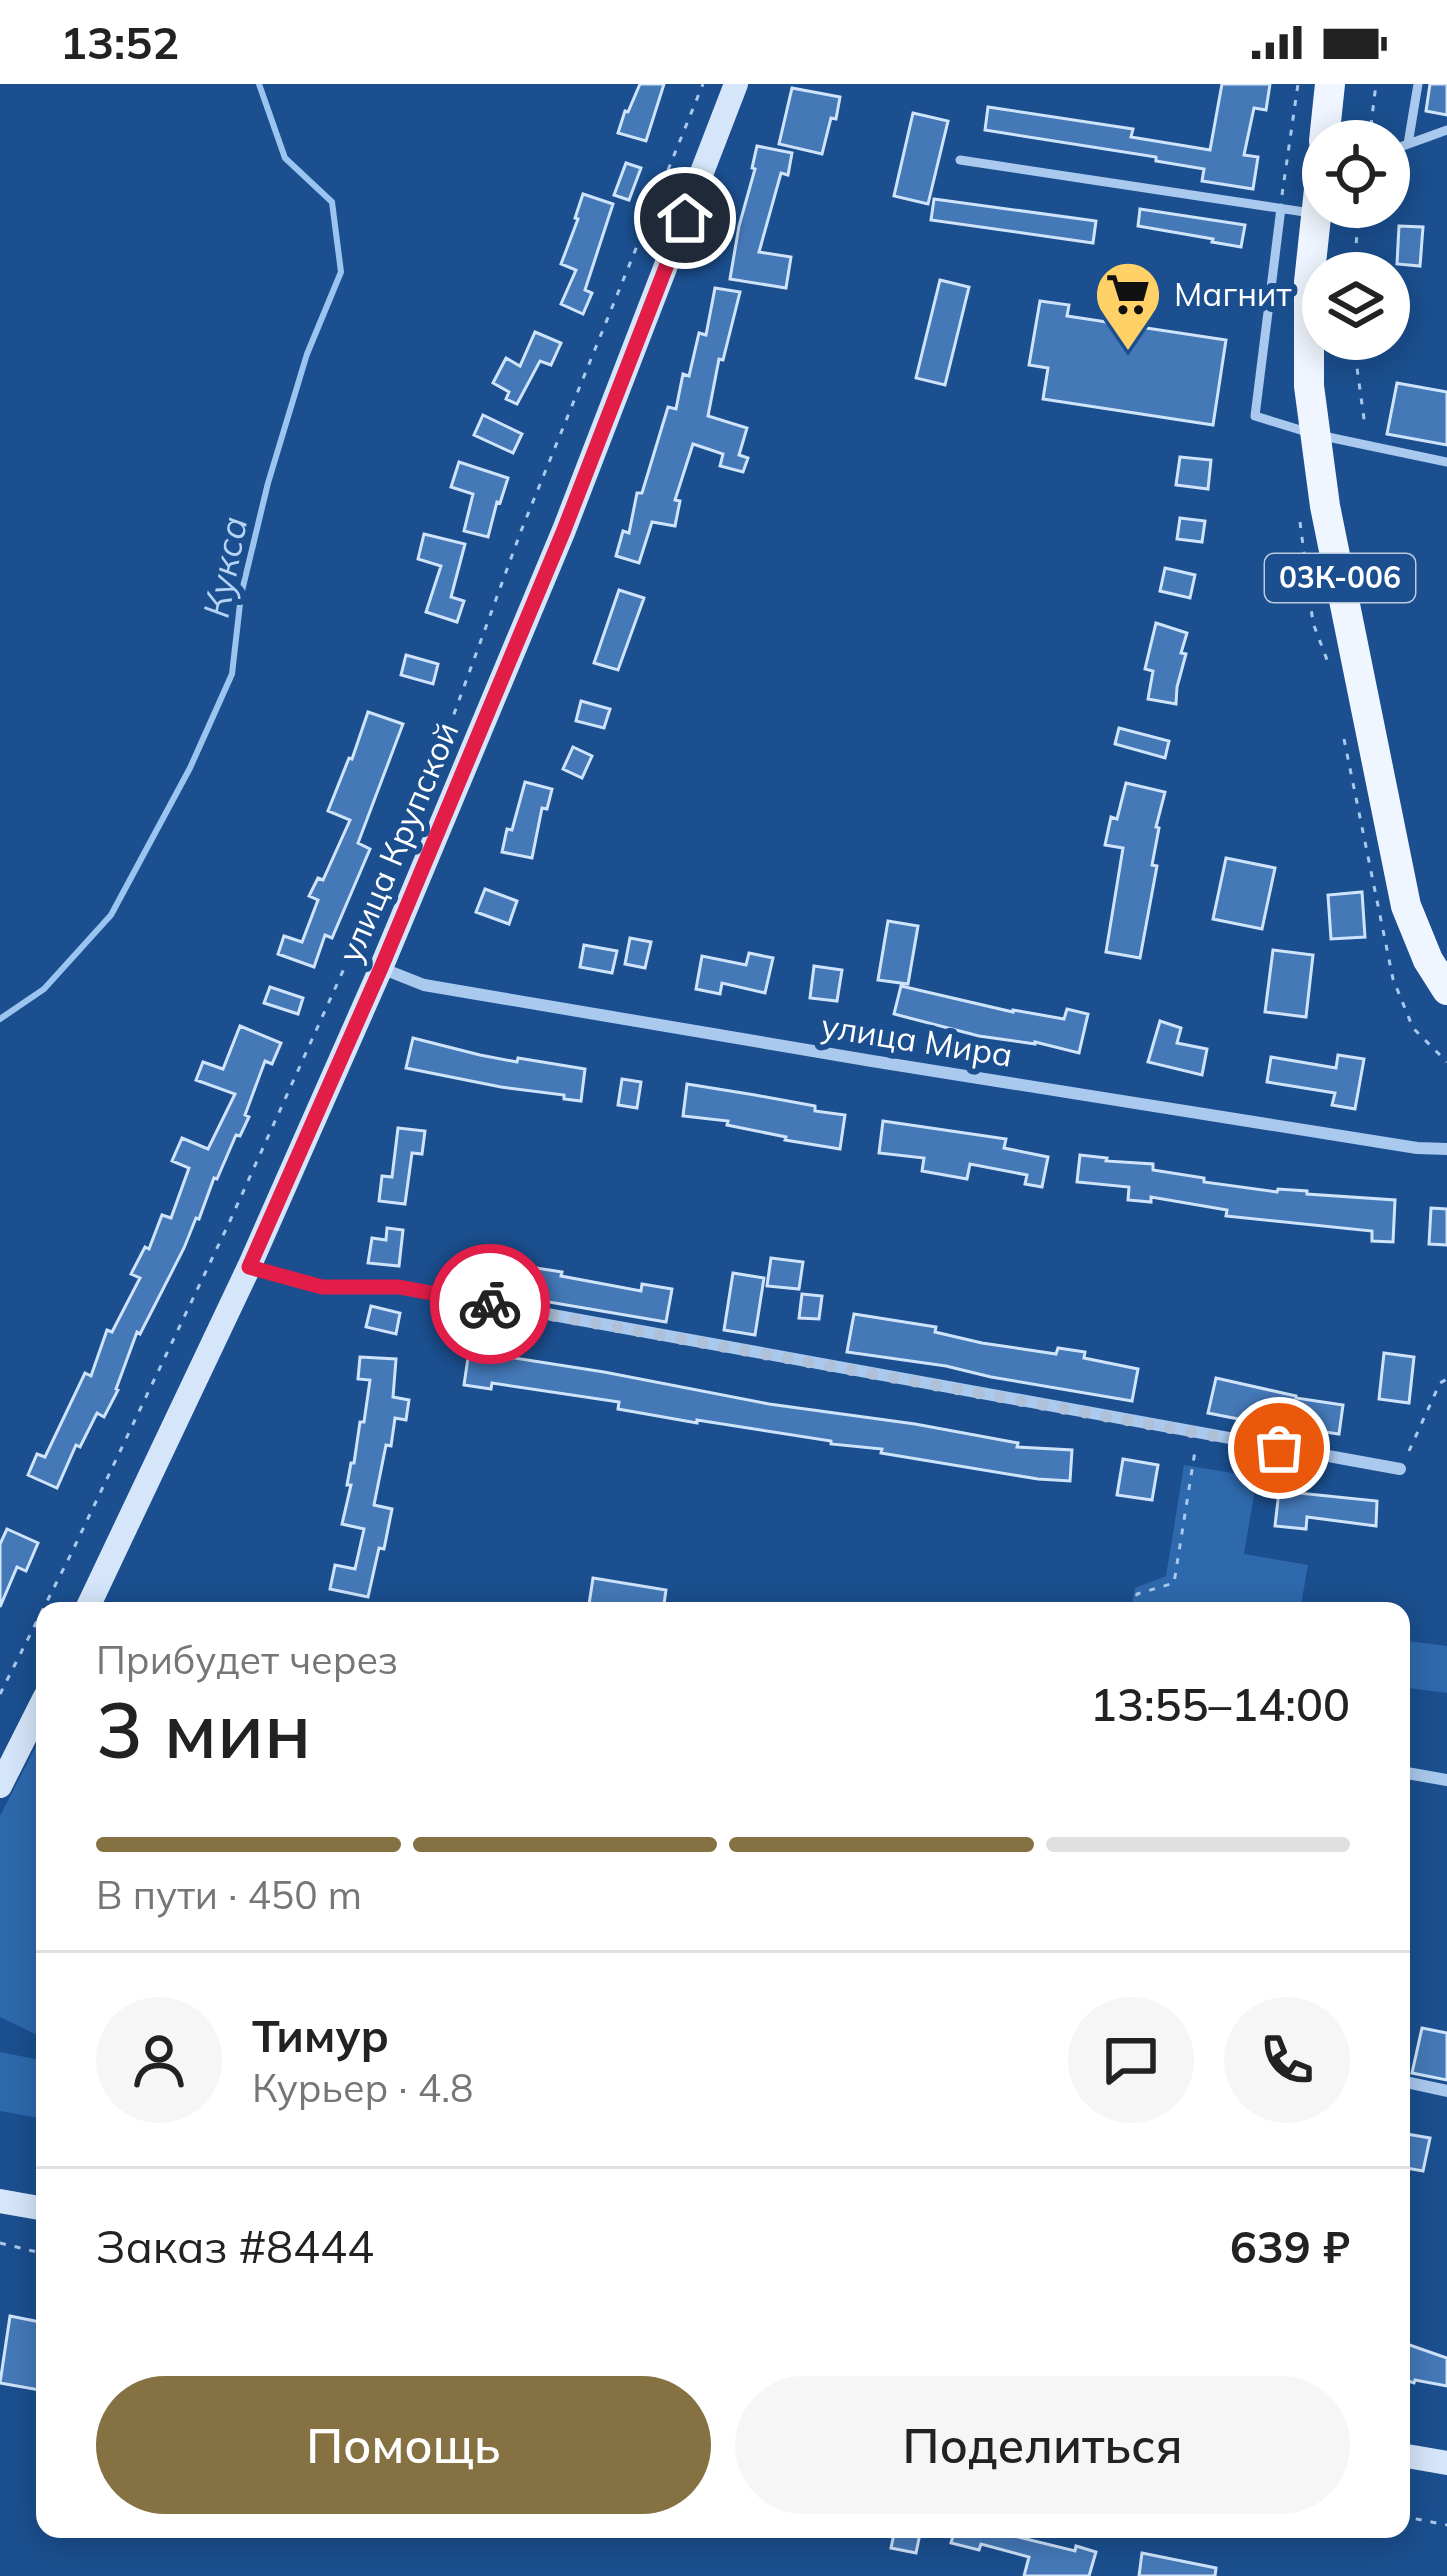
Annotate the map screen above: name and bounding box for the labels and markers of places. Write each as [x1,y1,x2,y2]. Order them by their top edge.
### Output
pin [634,167,736,269]
supermarket icon: Магнит [1093,259,1163,353]
place label: Магнит [1174,273,1292,314]
pin [1228,1397,1330,1499]

